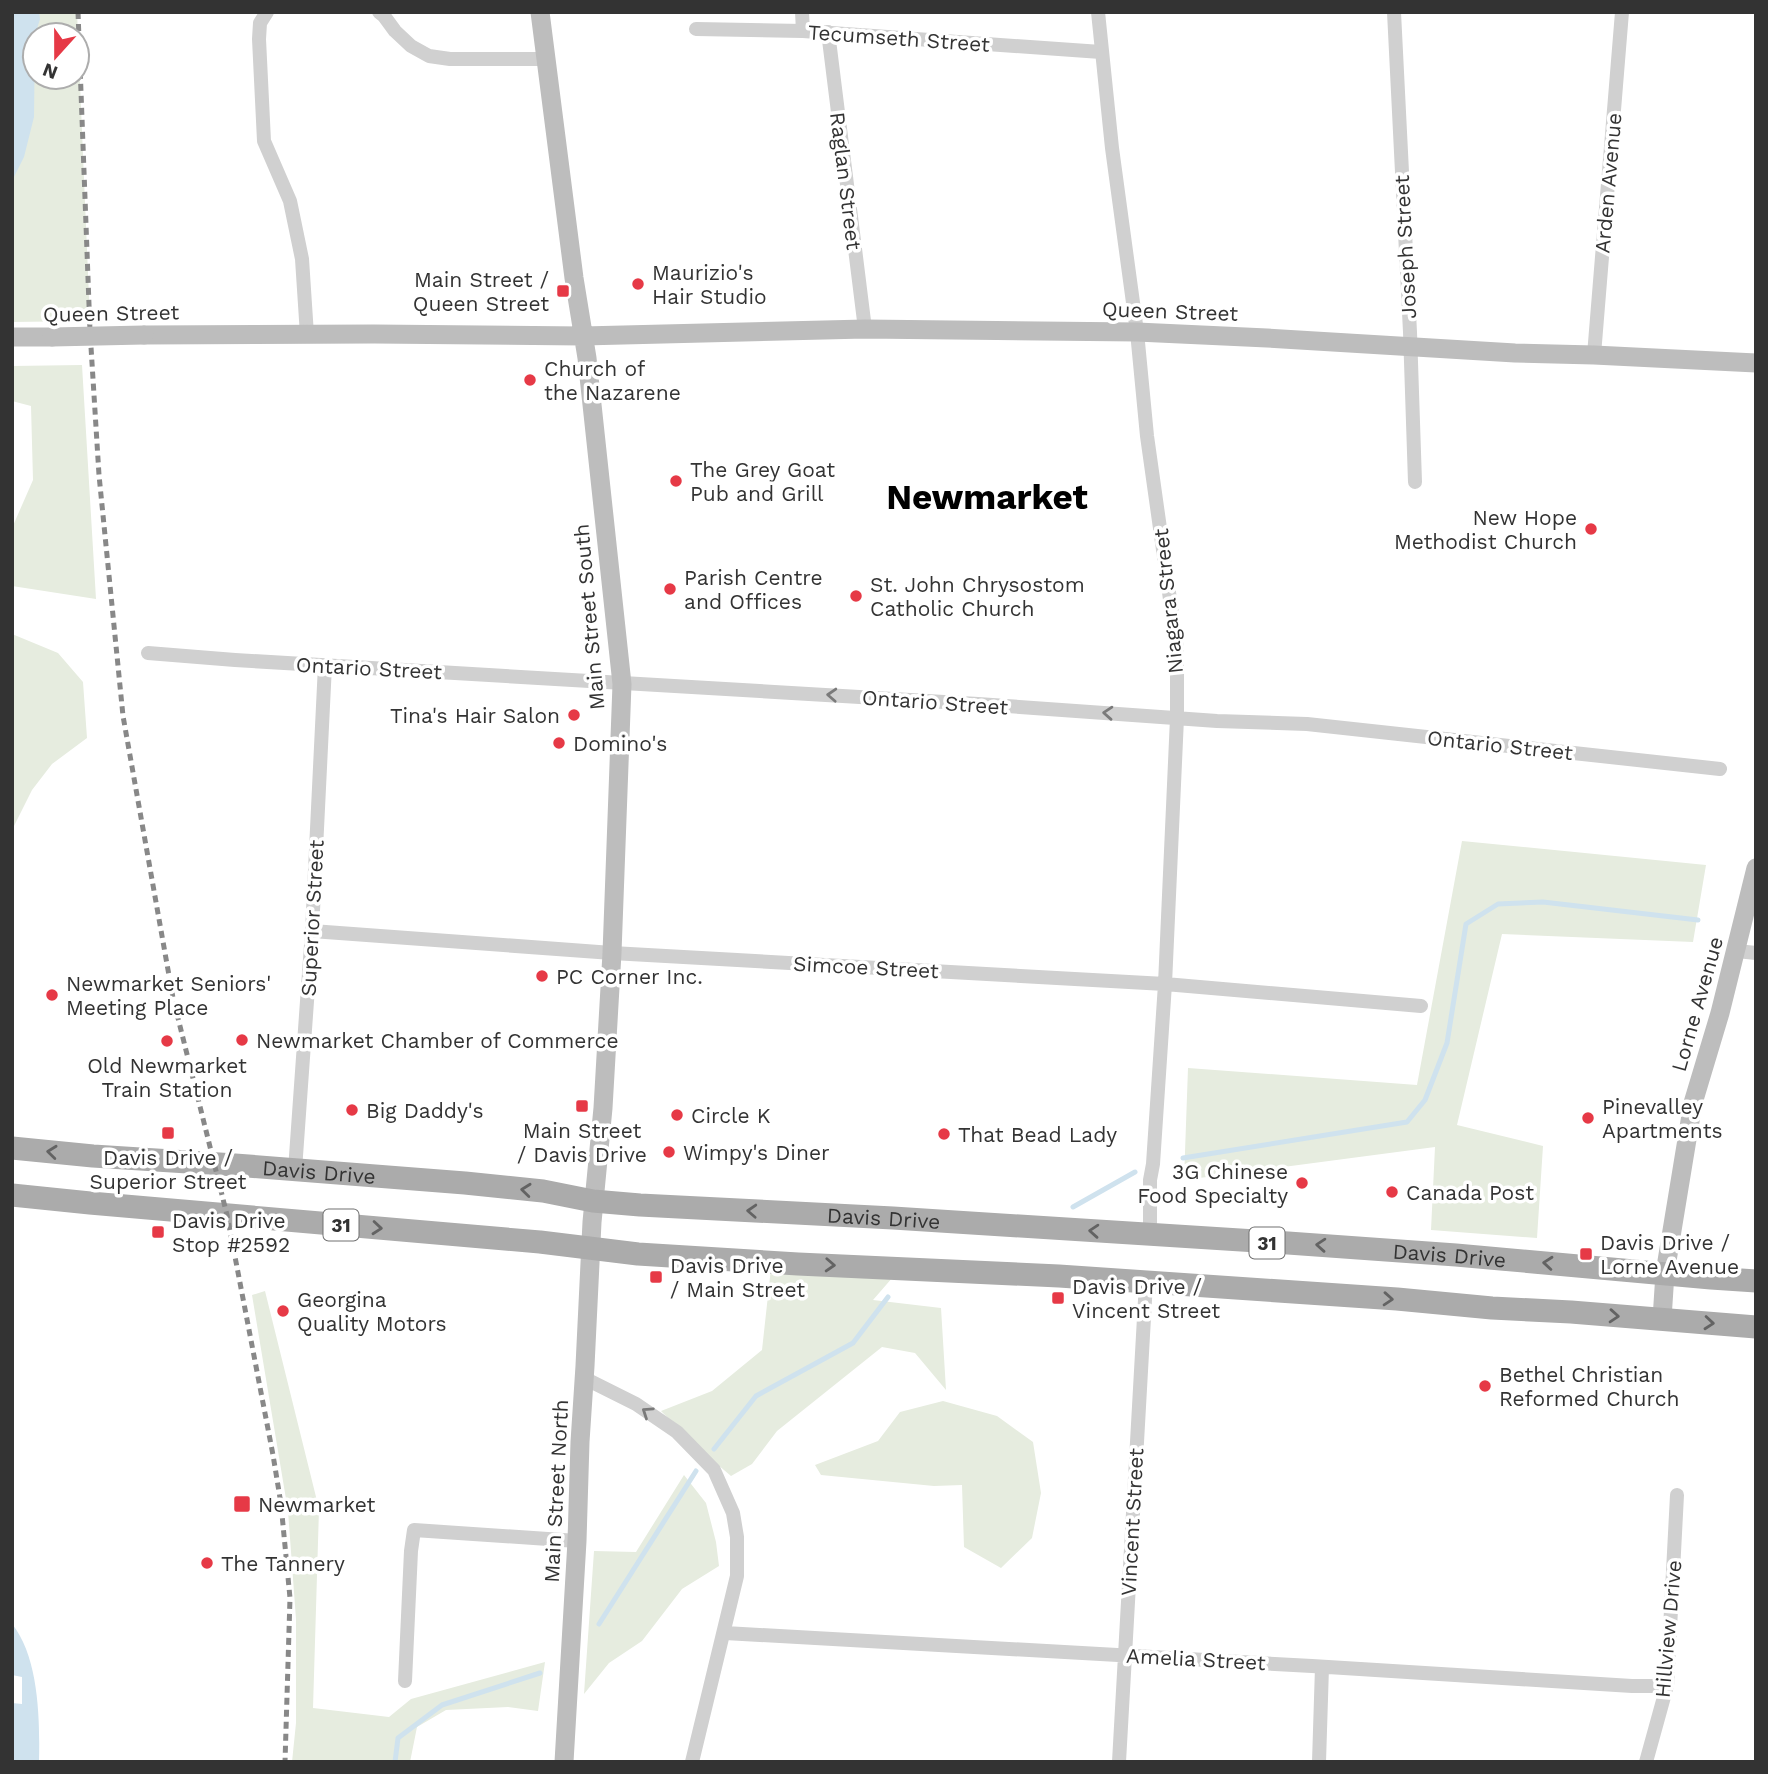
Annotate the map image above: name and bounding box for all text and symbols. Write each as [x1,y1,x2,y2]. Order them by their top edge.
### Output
street label: Tecumseth Street [807,19,991,57]
north arrow [21,21,91,91]
text: N [39,58,61,85]
street label: Raglan Street [825,111,867,252]
street label: Arden Avenue [1589,112,1627,254]
street label: Joseph Street [1389,174,1421,320]
place label: Maurizio's Hair Studio [652,260,767,309]
place label: Main Street / Queen Street [413,267,549,316]
marker: Maurizio's Hair Studio [630,276,646,292]
marker: Main Street / Queen Street [555,283,571,299]
street label: Queen Street [1101,296,1239,326]
street label: Queen Street [43,299,180,327]
place label: Church of the Nazarene [544,356,681,405]
marker: Church of the Nazarene [522,372,538,388]
place label: The Grey Goat Pub and Grill [690,457,835,506]
marker: The Grey Goat Pub and Grill [668,473,684,489]
district label: Newmarket [886,476,1088,518]
place label: New Hope Methodist Church [1394,505,1577,554]
marker: New Hope Methodist Church [1583,521,1599,537]
street label: Main Street South [568,523,610,711]
street label: Niagara Street [1148,527,1188,675]
place label: Parish Centre and Offices [684,565,823,614]
place label: St. John Chrysostom Catholic Church [870,572,1085,621]
marker: Parish Centre and Offices [662,581,678,597]
marker: St. John Chrysostom Catholic Church [848,588,864,604]
street label: Ontario Street [295,652,443,684]
street label: Ontario Street [861,684,1009,720]
one-way arrow [827,688,838,703]
place label: Tina's Hair Salon [390,703,560,728]
one-way arrow [1103,706,1114,721]
marker: Tina's Hair Salon [566,707,582,723]
street label: Ontario Street [1426,725,1574,765]
place label: Domino's [573,731,667,756]
marker: Domino's [551,735,567,751]
street label: Superior Street [295,839,329,997]
street label: Lorne Avenue [1666,934,1728,1074]
street label: Simcoe Street [793,951,940,983]
place label: PC Corner Inc. [556,964,703,989]
marker: PC Corner Inc. [534,968,550,984]
place label: Newmarket Seniors' Meeting Place [66,971,271,1020]
marker: Newmarket Seniors' Meeting Place [44,987,60,1003]
place label: Newmarket Chamber of Commerce [256,1028,619,1053]
marker: Newmarket Chamber of Commerce [234,1032,250,1048]
marker: Old Newmarket Train Station [159,1033,175,1049]
place label: Old Newmarket Train Station [87,1053,247,1102]
place label: Pinevalley Apartments [1602,1094,1723,1143]
place label: Big Daddy's [366,1098,484,1123]
marker: Main Street / Davis Drive [574,1098,590,1114]
marker: Big Daddy's [344,1102,360,1118]
place label: Circle K [691,1103,771,1128]
marker: Circle K [669,1107,685,1123]
marker: Pinevalley Apartments [1580,1110,1596,1126]
place label: Main Street / Davis Drive [517,1118,647,1167]
place label: That Bead Lady [958,1122,1117,1147]
marker: Davis Drive / Superior Street [160,1125,176,1141]
marker: That Bead Lady [936,1126,952,1142]
place label: Wimpy's Diner [683,1140,830,1165]
marker: Wimpy's Diner [661,1144,677,1160]
one-way arrow [47,1145,58,1160]
place label: Davis Drive / Superior Street [90,1145,247,1194]
street label: Davis Drive [261,1155,377,1188]
place label: 3G Chinese Food Specialty [1137,1159,1288,1208]
marker: 3G Chinese Food Specialty [1294,1175,1310,1191]
place label: Canada Post [1406,1180,1534,1205]
one-way arrow [520,1182,532,1197]
marker: Canada Post [1384,1184,1400,1200]
street label: Davis Drive [826,1202,941,1233]
one-way arrow [746,1204,757,1219]
place label: Davis Drive Stop #2592 [172,1208,290,1257]
road number: 31 [324,1210,358,1240]
one-way arrow [372,1220,383,1235]
marker: Davis Drive Stop #2592 [150,1224,166,1240]
one-way arrow [1089,1224,1100,1239]
road number: 31 [1250,1228,1284,1259]
place label: Davis Drive / Lorne Avenue [1600,1230,1739,1279]
one-way arrow [1316,1238,1327,1253]
street label: Davis Drive [1392,1238,1507,1272]
marker: Davis Drive / Lorne Avenue [1578,1246,1594,1262]
place label: Davis Drive / Main Street [670,1253,805,1302]
one-way arrow [1542,1256,1553,1271]
one-way arrow [825,1258,836,1273]
marker: Davis Drive / Main Street [648,1269,664,1285]
place label: Davis Drive / Vincent Street [1072,1274,1220,1323]
place label: Georgina Quality Motors [297,1287,447,1336]
marker: Davis Drive / Vincent Street [1050,1290,1066,1306]
one-way arrow [1382,1291,1393,1306]
marker: Georgina Quality Motors [275,1303,291,1319]
one-way arrow [1609,1308,1620,1323]
one-way arrow [1704,1315,1715,1330]
place label: Bethel Christian Reformed Church [1499,1362,1680,1411]
marker: Bethel Christian Reformed Church [1477,1378,1493,1394]
street label: Main Street North [539,1399,573,1583]
one-way arrow [642,1408,655,1420]
street label: Vincent Street [1116,1447,1148,1597]
place label: Newmarket [258,1492,375,1517]
marker: Newmarket [232,1494,252,1514]
place label: The Tannery [221,1551,345,1576]
marker: The Tannery [199,1555,215,1571]
street label: Hillview Drive [1650,1559,1686,1699]
street label: Amelia Street [1126,1643,1267,1675]

